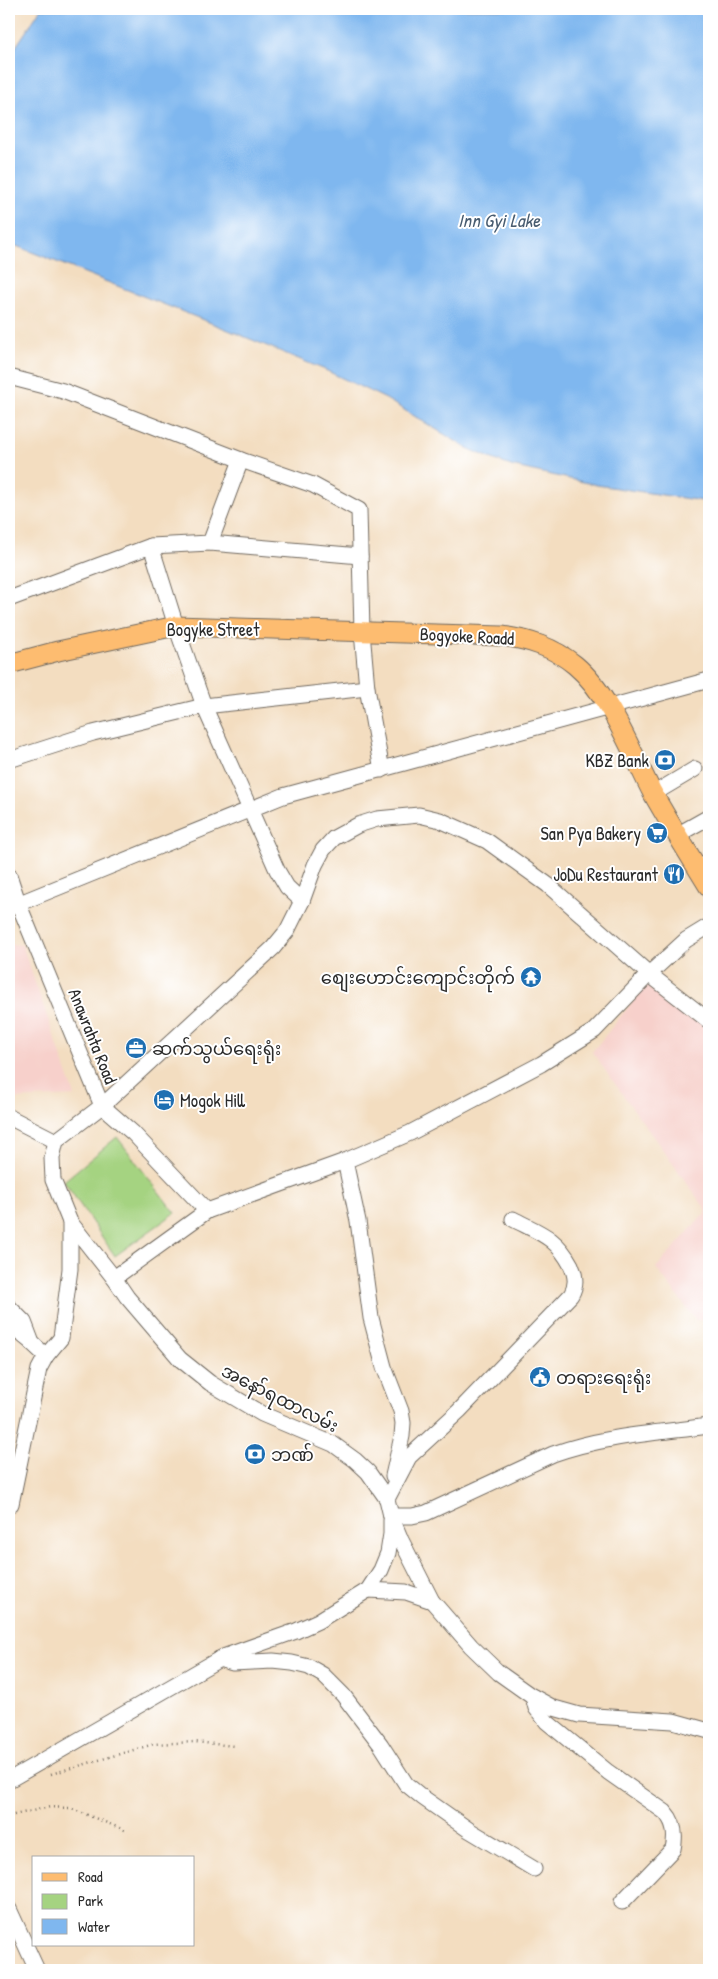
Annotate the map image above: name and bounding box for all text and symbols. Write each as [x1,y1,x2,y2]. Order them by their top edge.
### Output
water label: Inn Gyi Lake [458,207,541,233]
street label: Bogyke Street [167,617,260,642]
street label: Bogyoke Roadd [419,621,515,651]
place label: KBZ Bank [585,748,650,773]
bank icon: KBZ Bank [653,748,677,772]
place label: San Pya Bakery [541,821,641,846]
supermarket icon: San Pya Bakery [645,821,669,845]
place label: JoDu Restaurant [553,862,659,887]
restaurant icon: JoDu Restaurant [662,862,686,886]
place label: စျေးဟောင်းကျောင်းတိုက် [321,964,515,993]
temple icon: စျေးဟောင်းကျောင်းတိုက် [519,965,543,989]
street label: Anawrahta Road [63,985,123,1087]
office icon: ဆက်သွယ်ရေးရုံး [124,1036,148,1060]
place label: ဆက်သွယ်ရေးရုံး [152,1036,281,1064]
hotel icon: Mogok Hill [152,1088,176,1112]
place label: Mogok Hill [180,1088,245,1113]
street label: အ‌နော်‌ရထာလမ်း [216,1358,343,1441]
public building icon: တရားရေးရုံး [528,1365,552,1389]
place label: တရားရေးရုံး [556,1365,651,1393]
bank icon: ဘဏ် [243,1442,267,1466]
place label: ဘဏ် [271,1442,314,1467]
legend [32,1856,195,1946]
text: Road [78,1866,103,1887]
text: Park [78,1890,103,1911]
text: Water [78,1916,110,1937]

